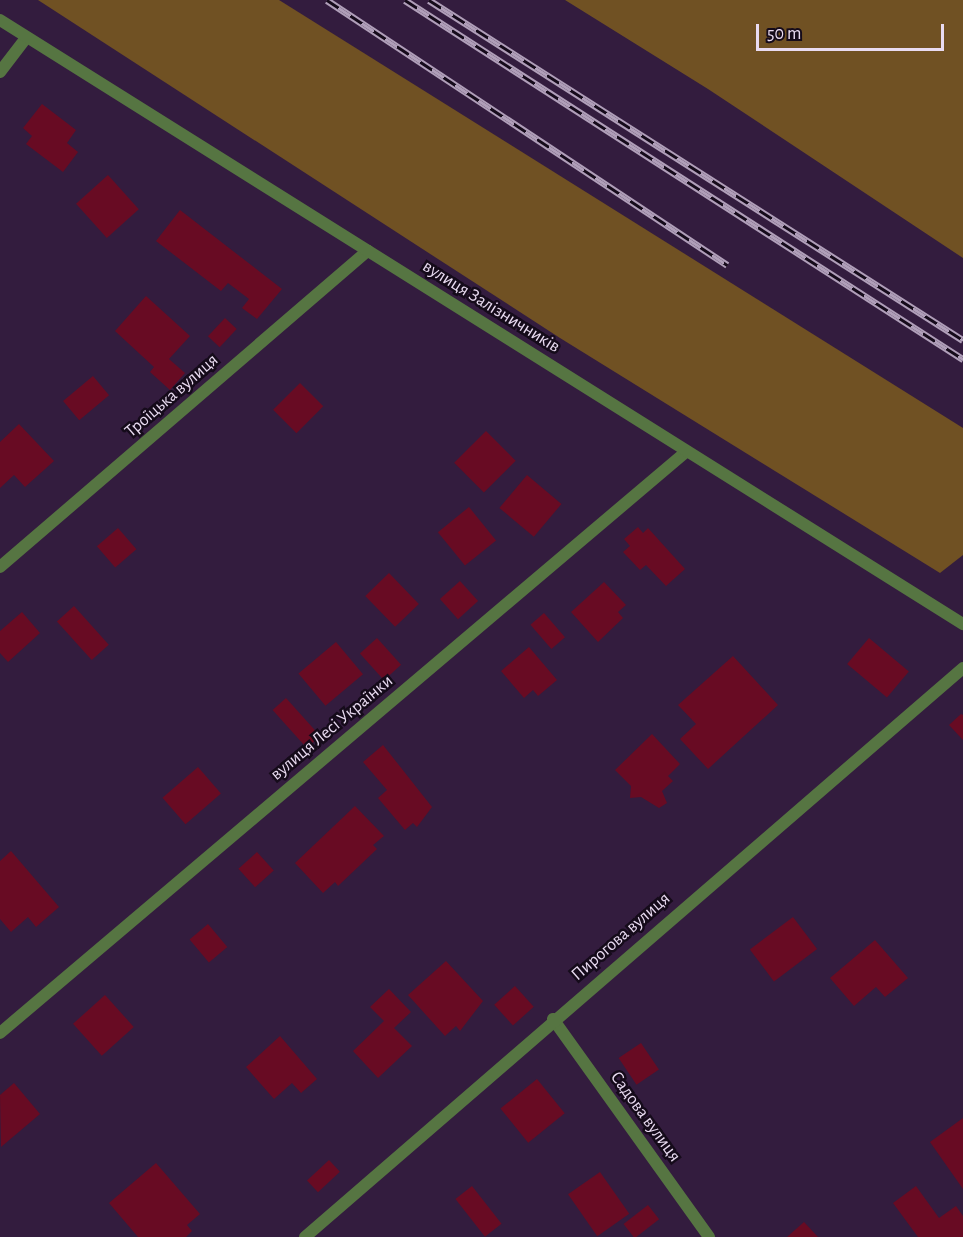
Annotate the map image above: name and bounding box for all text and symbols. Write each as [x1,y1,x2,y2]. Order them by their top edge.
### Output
scale bar [759,12,946,50]
text: 50 m [767,25,801,43]
street label: вулиця Залізничників [418,256,564,358]
street label: Троїцька вулиця [121,350,223,442]
street label: вулиця Лесі Українки [266,670,398,786]
street label: Пирогова вулиця [567,888,675,986]
street label: Садова вулиця [605,1068,685,1166]

